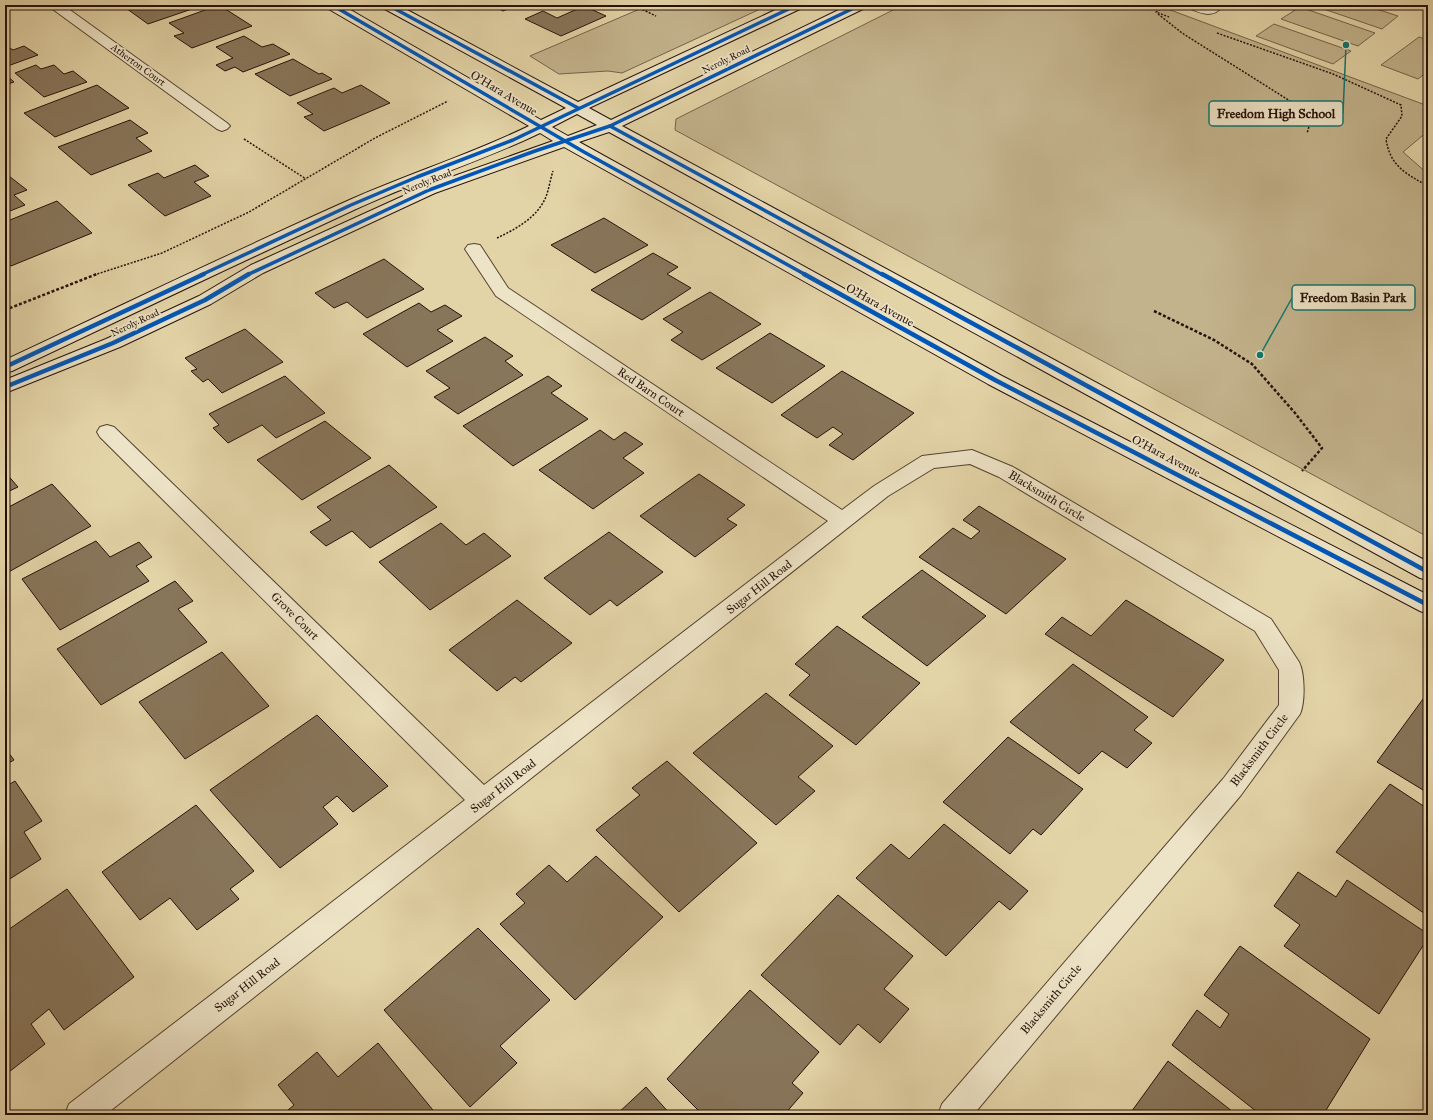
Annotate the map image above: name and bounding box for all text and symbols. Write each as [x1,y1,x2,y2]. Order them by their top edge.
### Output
street label: Atherton Court [108,41,168,89]
street label: Neroly Road [700,43,752,77]
street label: O'Hara Avenue [468,67,540,119]
callout: Freedom High School [1209,101,1343,126]
text: Freedom High School [1217,106,1336,122]
street label: Neroly Road [401,167,453,197]
street label: O'Hara Avenue [843,281,917,329]
callout: Freedom Basin Park [1292,285,1415,310]
text: Freedom Basin Park [1300,290,1407,306]
street label: Neroly Road [109,307,161,339]
street label: Red Barn Court [615,364,688,420]
street label: O'Hara Avenue [1129,432,1203,480]
street label: Blacksmith Circle [1006,468,1088,524]
street label: Sugar Hill Road [723,557,795,618]
street label: Grove Court [268,589,322,643]
street label: Blacksmith Circle [1227,711,1291,789]
street label: Sugar Hill Road [467,756,539,817]
street label: Sugar Hill Road [211,955,283,1016]
street label: Blacksmith Circle [1018,961,1084,1037]

